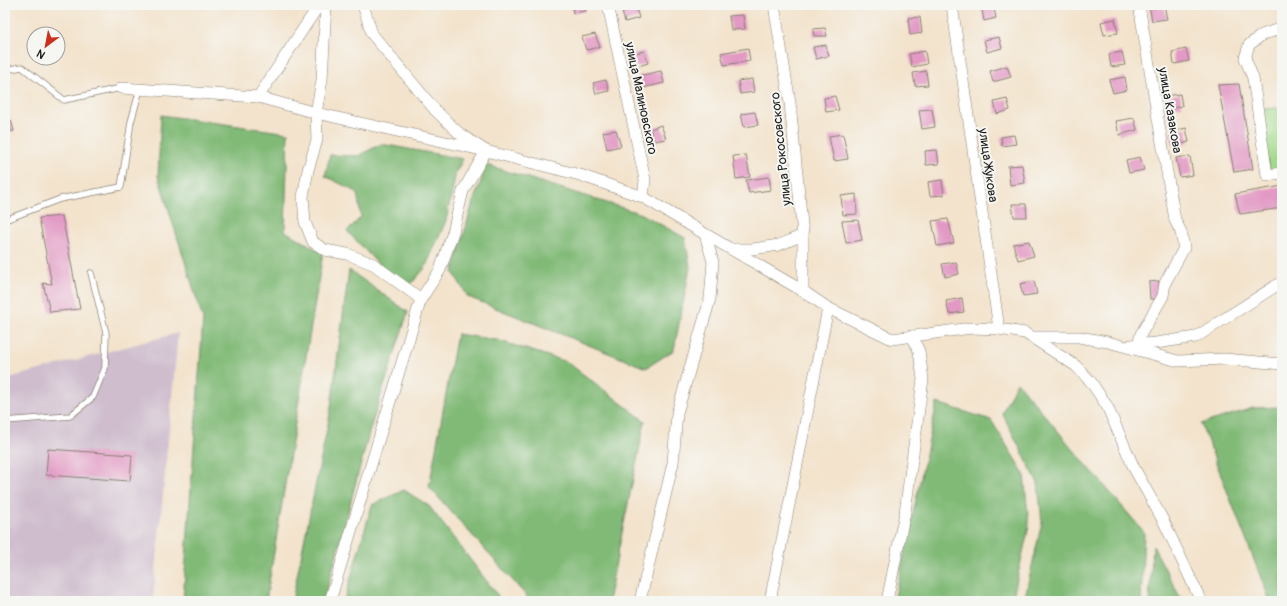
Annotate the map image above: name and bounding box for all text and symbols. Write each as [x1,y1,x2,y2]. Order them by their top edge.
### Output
north arrow [26,26,66,66]
street label: улица Малиновского [621,39,661,156]
text: N [34,46,48,62]
street label: улица Казакова [1154,65,1185,154]
street label: улица Рокосовского [767,91,795,207]
street label: улица Жукова [975,126,1001,203]

